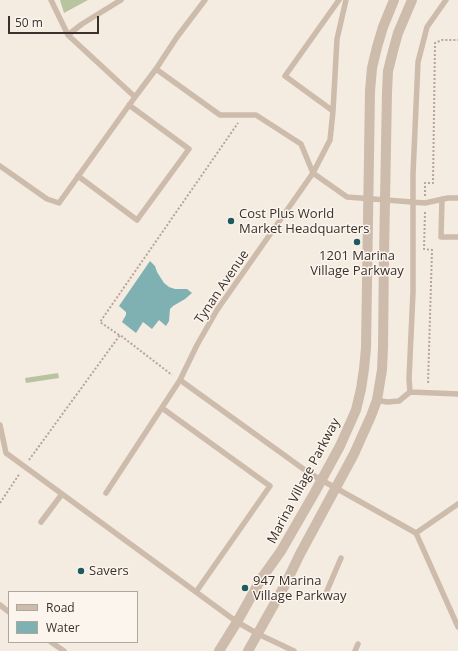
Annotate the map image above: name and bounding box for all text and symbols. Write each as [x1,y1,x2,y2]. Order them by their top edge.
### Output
scale bar [10,8,101,34]
text: 50 m [15,14,43,31]
place label: Cost Plus World Market Headquarters [239,206,369,237]
marker: Cost Plus World Market Headquarters [226,216,236,226]
marker: 1201 Marina Village Parkway [352,237,362,247]
street label: Tynan Avenue [192,247,252,327]
place label: 1201 Marina Village Parkway [310,248,404,279]
street label: Marina Village Parkway [264,416,344,546]
place label: Savers [89,563,129,579]
marker: Savers [76,566,86,576]
place label: 947 Marina Village Parkway [253,573,347,604]
marker: 947 Marina Village Parkway [240,583,250,593]
legend [8,591,138,643]
text: Road [46,599,75,616]
text: Water [46,619,80,636]

